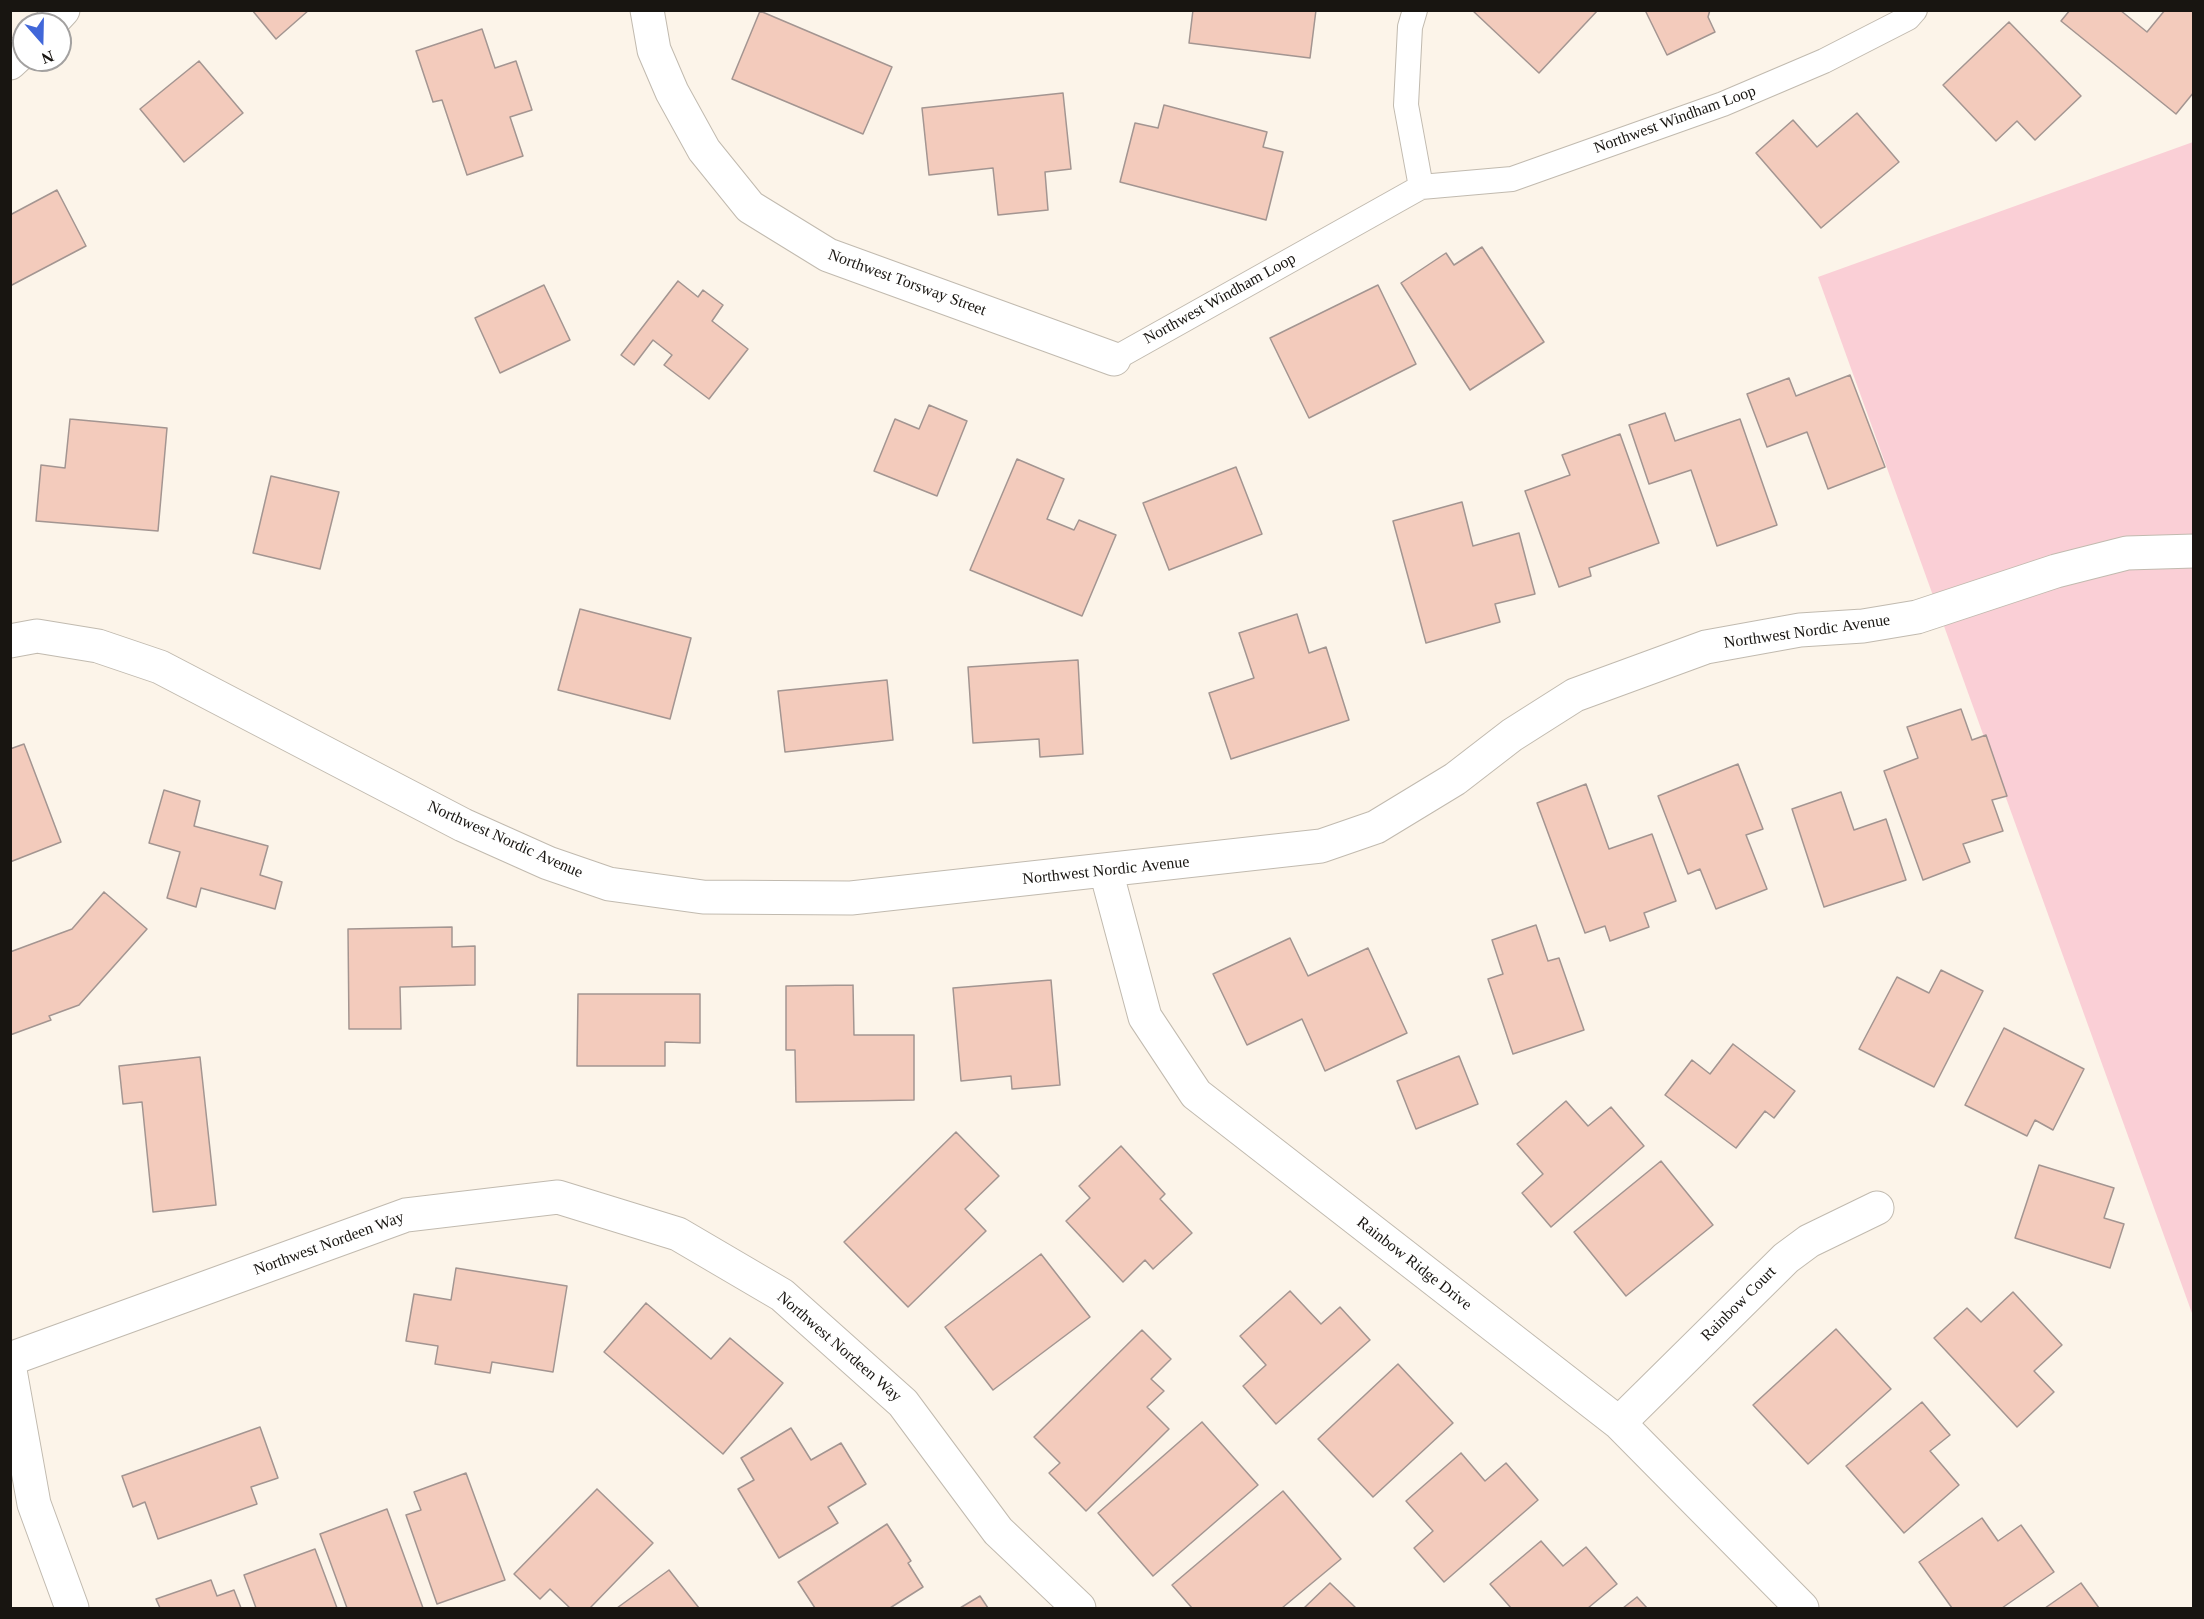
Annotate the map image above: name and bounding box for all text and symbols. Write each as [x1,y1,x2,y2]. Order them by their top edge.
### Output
north arrow [12,12,72,72]
text: N [39,48,56,67]
street label: Northwest Windham Loop [1591,82,1759,158]
street label: Northwest Torsway Street [825,245,989,321]
street label: Northwest Windham Loop [1141,249,1299,349]
street label: Northwest Nordic Avenue [1723,611,1891,653]
street label: Northwest Nordic Avenue [425,797,585,883]
street label: Northwest Nordic Avenue [1022,853,1190,889]
street label: Northwest Nordeen Way [251,1208,407,1280]
street label: Rainbow Ridge Drive [1353,1213,1475,1315]
street label: Rainbow Court [1697,1262,1781,1346]
street label: Northwest Nordeen Way [773,1288,905,1406]

